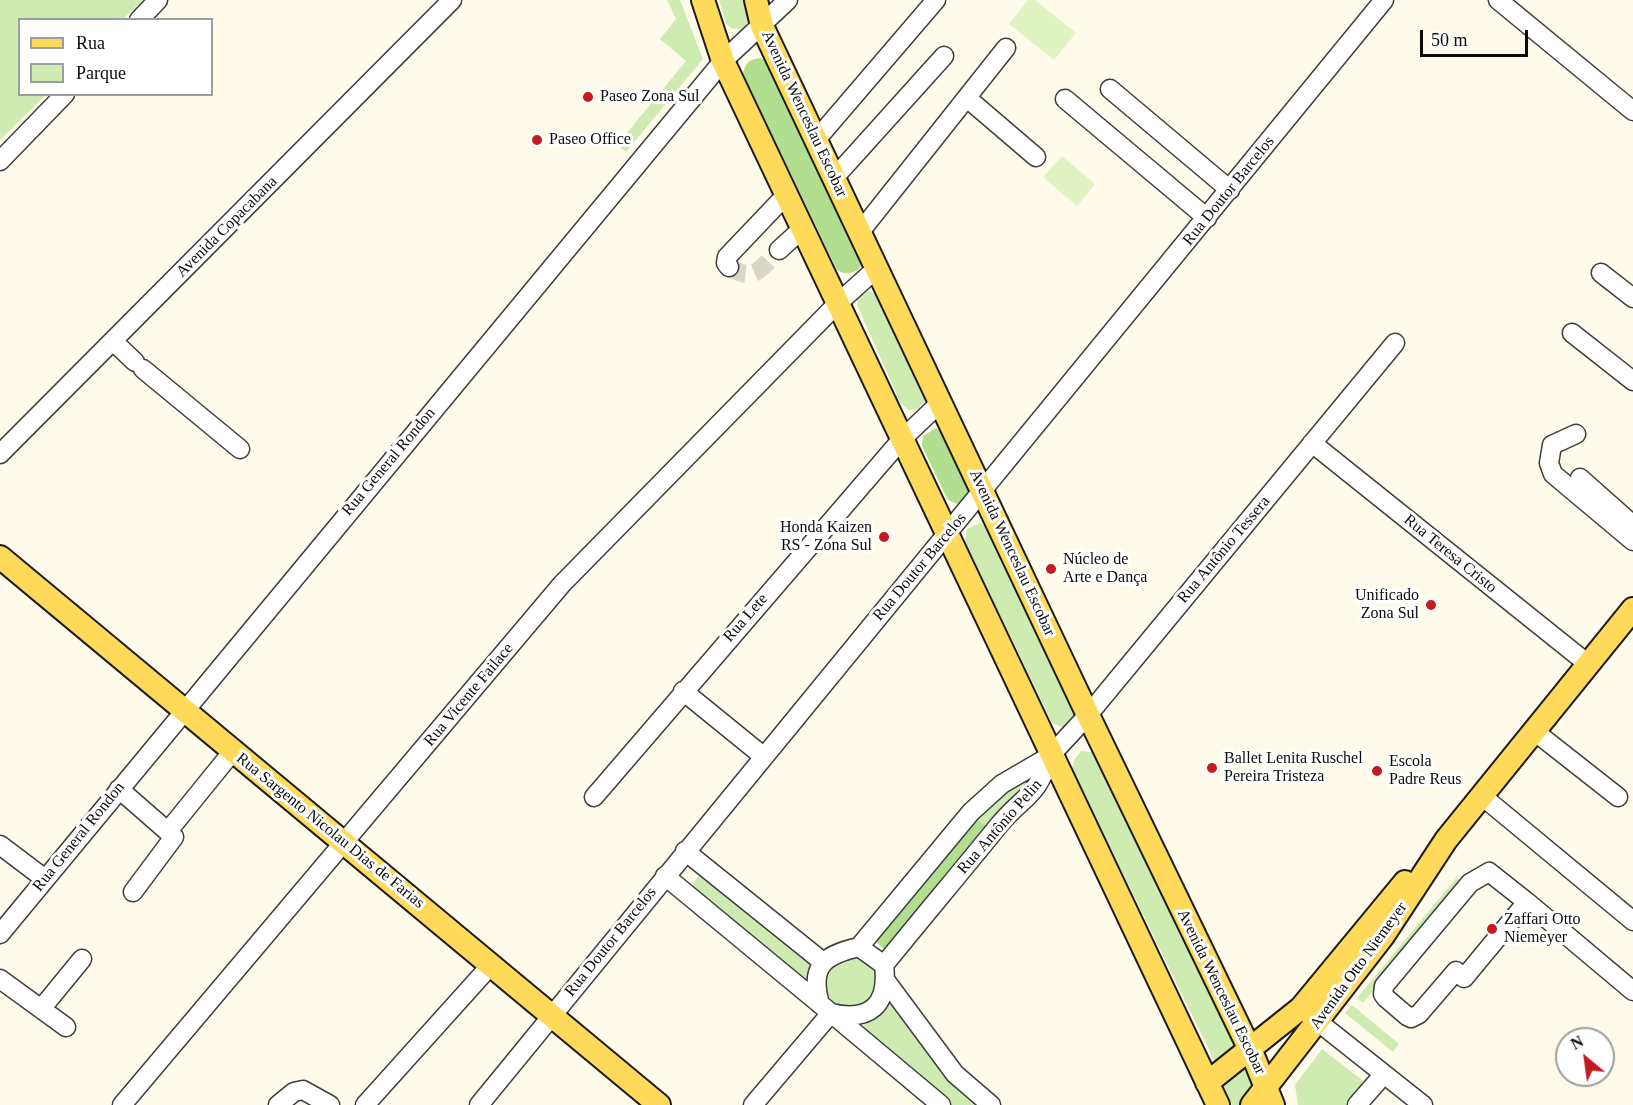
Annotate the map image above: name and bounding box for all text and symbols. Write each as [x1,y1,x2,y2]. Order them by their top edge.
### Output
legend [18,18,213,96]
scale bar [1423,18,1531,56]
street label: Avenida Wenceslau Escobar [757,28,851,200]
text: 50 m [1431,30,1468,50]
text: Rua [76,33,105,53]
text: Parque [76,63,126,83]
place label: Paseo Zona Sul [600,87,700,107]
marker: Paseo Zona Sul [581,90,595,104]
place label: Paseo Office [549,130,631,150]
street label: Rua Doutor Barcelos [1179,132,1279,250]
marker: Paseo Office [530,133,544,147]
street label: Avenida Copacabana [172,172,282,282]
street label: Rua General Rondon [338,404,440,520]
street label: Avenida Wenceslau Escobar [965,467,1059,639]
street label: Rua Antônio Tessera [1174,493,1274,607]
street label: Rua Doutor Barcelos [869,509,971,625]
street label: Rua Teresa Cristo [1400,511,1500,597]
place label: Honda Kaizen RS - Zona Sul [780,518,872,556]
marker: Honda Kaizen RS - Zona Sul [877,530,891,544]
place label: Núcleo de Arte e Dança [1063,550,1147,588]
marker: Núcleo de Arte e Dança [1044,562,1058,576]
place label: Unificado Zona Sul [1355,586,1419,624]
street label: Rua Lete [720,590,772,646]
marker: Unificado Zona Sul [1424,598,1438,612]
street label: Rua Vicente Failace [420,640,518,750]
street label: Rua Sargento Nicolau Dias de Farias [232,749,428,913]
place label: Ballet Lenita Ruschel Pereira Tristeza [1224,749,1363,787]
place label: Escola Padre Reus [1389,752,1461,790]
marker: Ballet Lenita Ruschel Pereira Tristeza [1205,761,1219,775]
marker: Escola Padre Reus [1370,764,1384,778]
street label: Rua Antônio Pelin [954,776,1046,878]
street label: Rua General Rondon [29,778,129,896]
street label: Rua Doutor Barcelos [561,883,661,1001]
street label: Avenida Otto Niemeyer [1306,899,1412,1033]
street label: Avenida Wenceslau Escobar [1173,906,1269,1078]
place label: Zaffari Otto Niemeyer [1504,910,1581,948]
marker: Zaffari Otto Niemeyer [1485,922,1499,936]
north arrow [1555,1027,1615,1087]
text: N [1568,1032,1586,1053]

